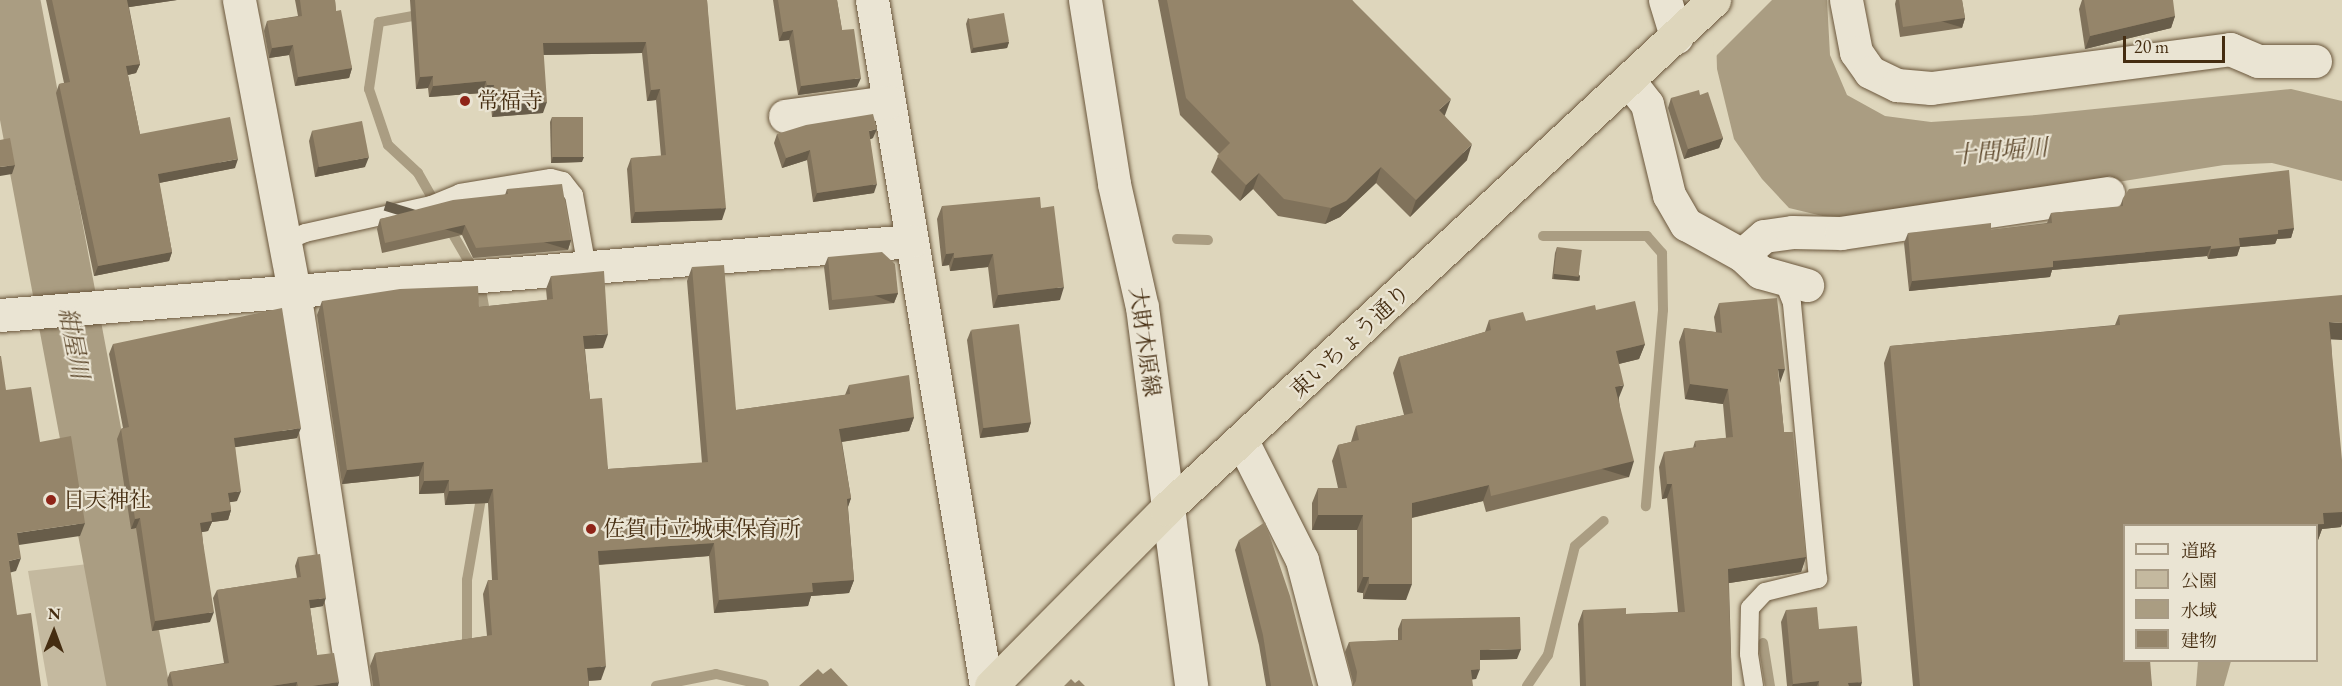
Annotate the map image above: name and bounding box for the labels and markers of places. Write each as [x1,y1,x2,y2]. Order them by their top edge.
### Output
place label: 常福寺 [477,88,543,114]
marker: 常福寺 [458,94,472,108]
place label: 日天神社 [63,487,151,513]
marker: 日天神社 [44,493,58,507]
place label: 佐賀市立城東保育所 [603,516,801,542]
marker: 佐賀市立城東保育所 [584,522,598,536]

